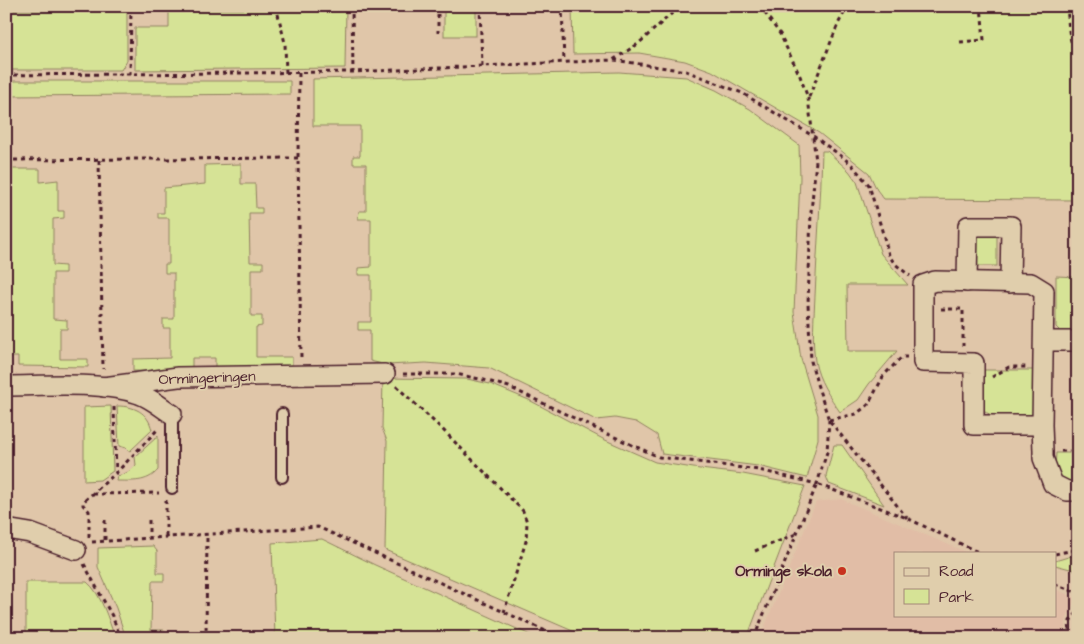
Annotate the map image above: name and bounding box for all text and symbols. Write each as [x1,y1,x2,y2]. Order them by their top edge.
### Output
street label: Ormingeringen [158,366,256,391]
legend [894,552,1056,616]
place label: Orminge skola [735,561,832,584]
text: Road [939,561,974,582]
marker: Orminge skola [836,565,848,577]
text: Park [939,587,974,608]

